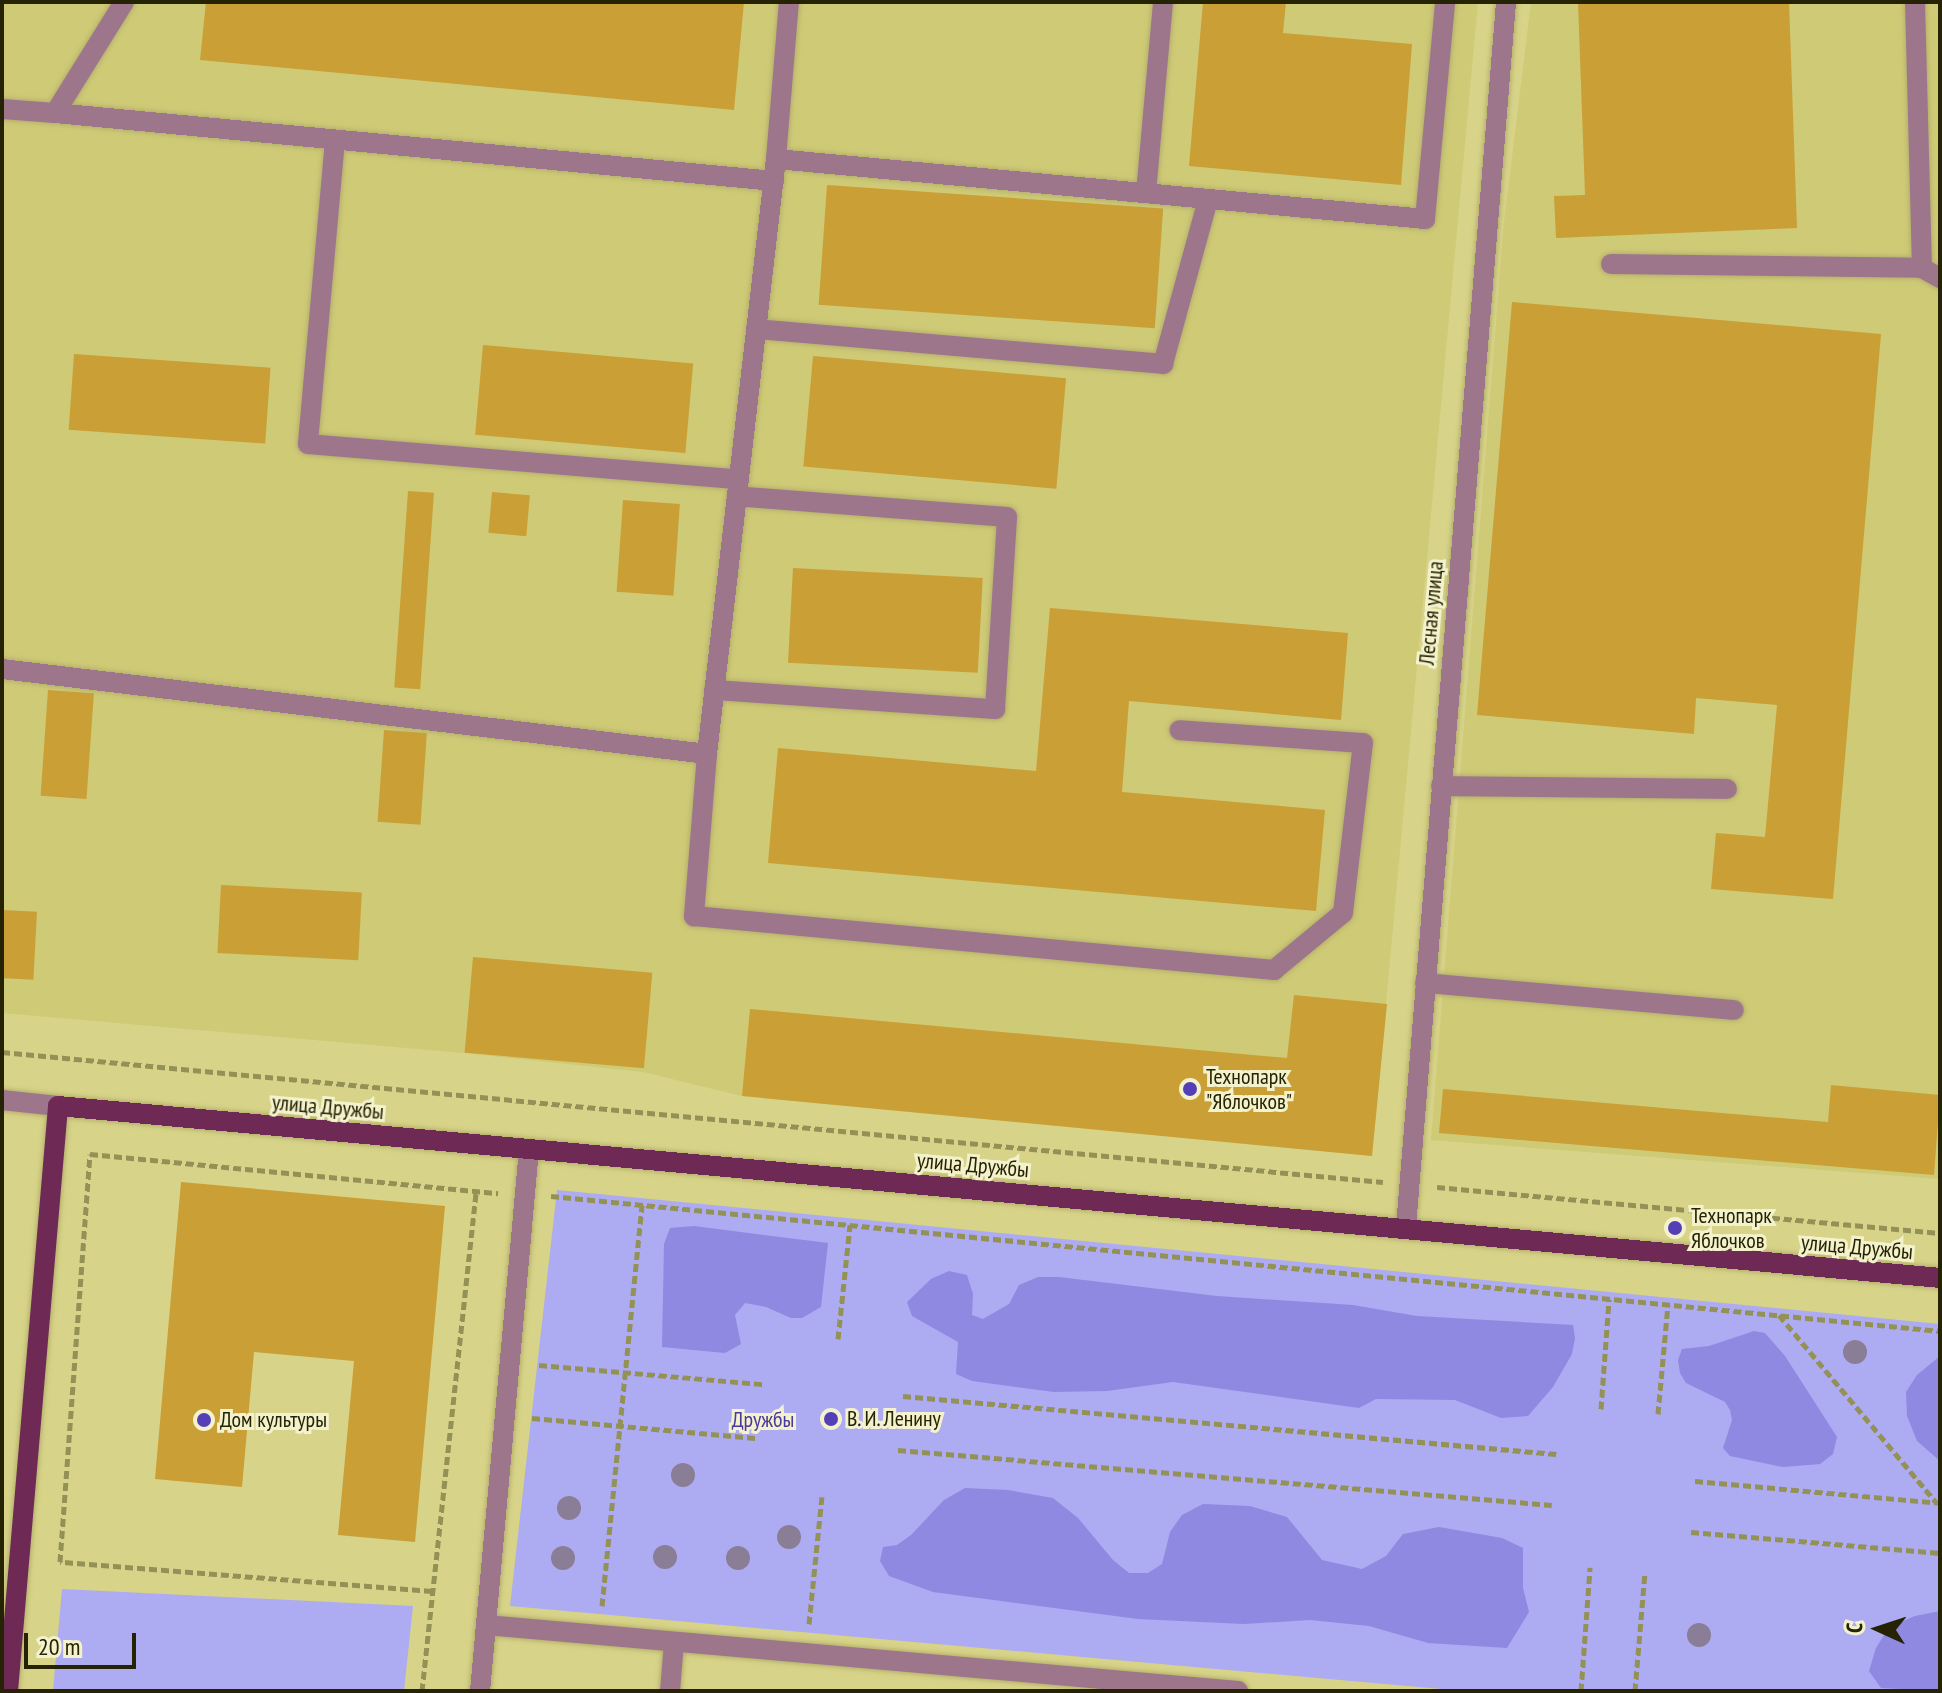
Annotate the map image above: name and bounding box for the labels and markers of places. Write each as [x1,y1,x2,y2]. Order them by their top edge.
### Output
place label: Технопарк "Яблочков" [1206,1063,1292,1114]
marker: Технопарк "Яблочков" [1181,1080,1199,1098]
place label: Технопарк Яблочков [1691,1202,1772,1254]
marker: Технопарк Яблочков [1666,1219,1684,1237]
place label: В. И. Ленину [847,1406,944,1432]
place label: Дом культуры [220,1407,327,1433]
marker: В. И. Ленину [822,1410,840,1428]
marker: Дом культуры [195,1411,213,1429]

